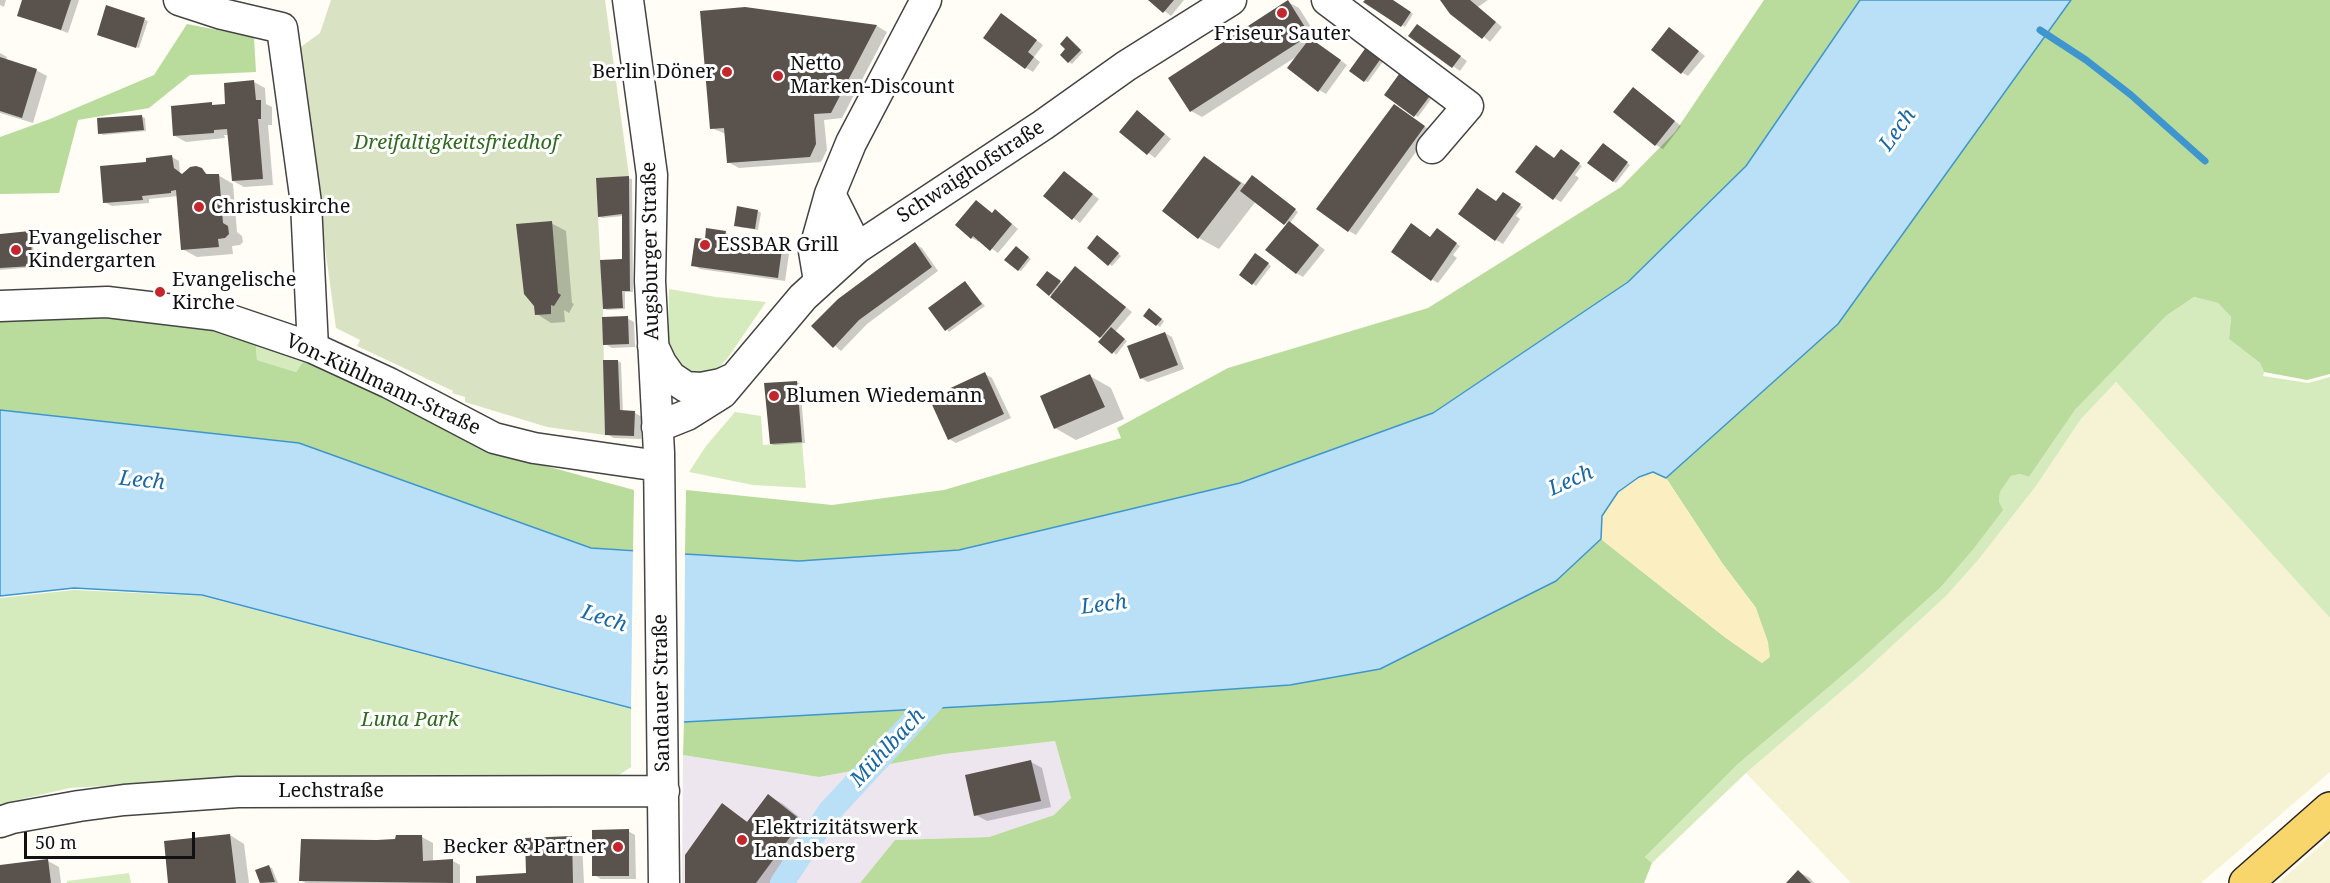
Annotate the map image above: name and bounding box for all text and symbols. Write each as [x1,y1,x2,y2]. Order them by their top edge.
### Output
marker: Friseur Sauter [1275,6,1289,20]
place label: Friseur Sauter [1214,22,1350,46]
place label: Netto Marken-Discount [790,52,955,99]
place label: Berlin Döner [592,60,715,84]
marker: Berlin Döner [720,65,734,79]
marker: Netto Marken-Discount [771,69,785,83]
water label: Lech [1874,104,1922,156]
street label: Schwaighofstraße [893,115,1049,229]
park label: Dreifaltigkeitsfriedhof [354,131,558,155]
street label: Augsburger Straße [637,162,665,340]
place label: Christuskirche [211,195,350,219]
marker: Christuskirche [192,200,206,214]
place label: Evangelischer Kindergarten [28,226,162,273]
place label: ESSBAR Grill [717,233,839,257]
marker: ESSBAR Grill [698,238,712,252]
marker: Evangelischer Kindergarten [9,243,23,257]
place label: Evangelische Kirche [172,268,297,315]
marker: Evangelische Kirche [153,285,167,299]
street label: Von-Kühlmann-Straße [282,329,484,441]
place label: Blumen Wiedemann [786,384,983,408]
marker: Blumen Wiedemann [767,389,781,403]
water label: Lech [1545,460,1597,502]
water label: Lech [118,466,166,496]
water label: Lech [1080,590,1128,620]
water label: Lech [578,600,630,638]
street label: Sandauer Straße [649,614,675,772]
water label: Mühlbach [845,704,931,792]
park label: Luna Park [361,708,459,732]
street label: Lechstraße [278,779,384,803]
place label: Elektrizitätswerk Landsberg [754,816,918,863]
scale bar [27,820,198,858]
text: 50 m [35,830,77,854]
marker: Elektrizitätswerk Landsberg [735,833,749,847]
place label: Becker & Partner [443,835,606,859]
marker: Becker & Partner [611,840,625,854]

